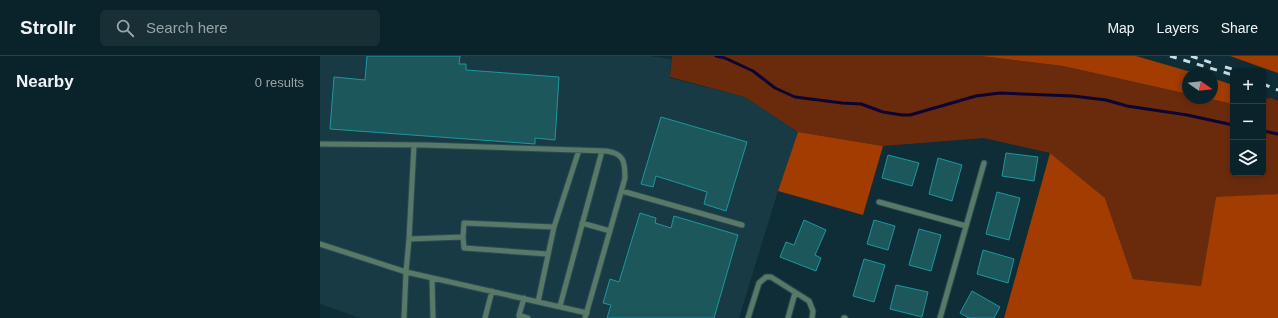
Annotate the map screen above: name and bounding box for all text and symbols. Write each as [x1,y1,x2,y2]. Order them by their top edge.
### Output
search box [100,10,380,46]
text: Strollr [20,17,76,38]
icon: search [114,17,136,39]
text: Search here [146,19,228,36]
text: Map [1107,20,1135,36]
text: Layers [1157,20,1199,36]
text: Share [1221,20,1258,36]
north arrow [1182,68,1218,104]
map controls [1230,68,1266,176]
button: + [1230,68,1266,104]
text: Nearby [16,72,74,91]
text: 0 results [255,75,304,90]
button: − [1230,104,1266,140]
button: layers [1230,140,1266,176]

